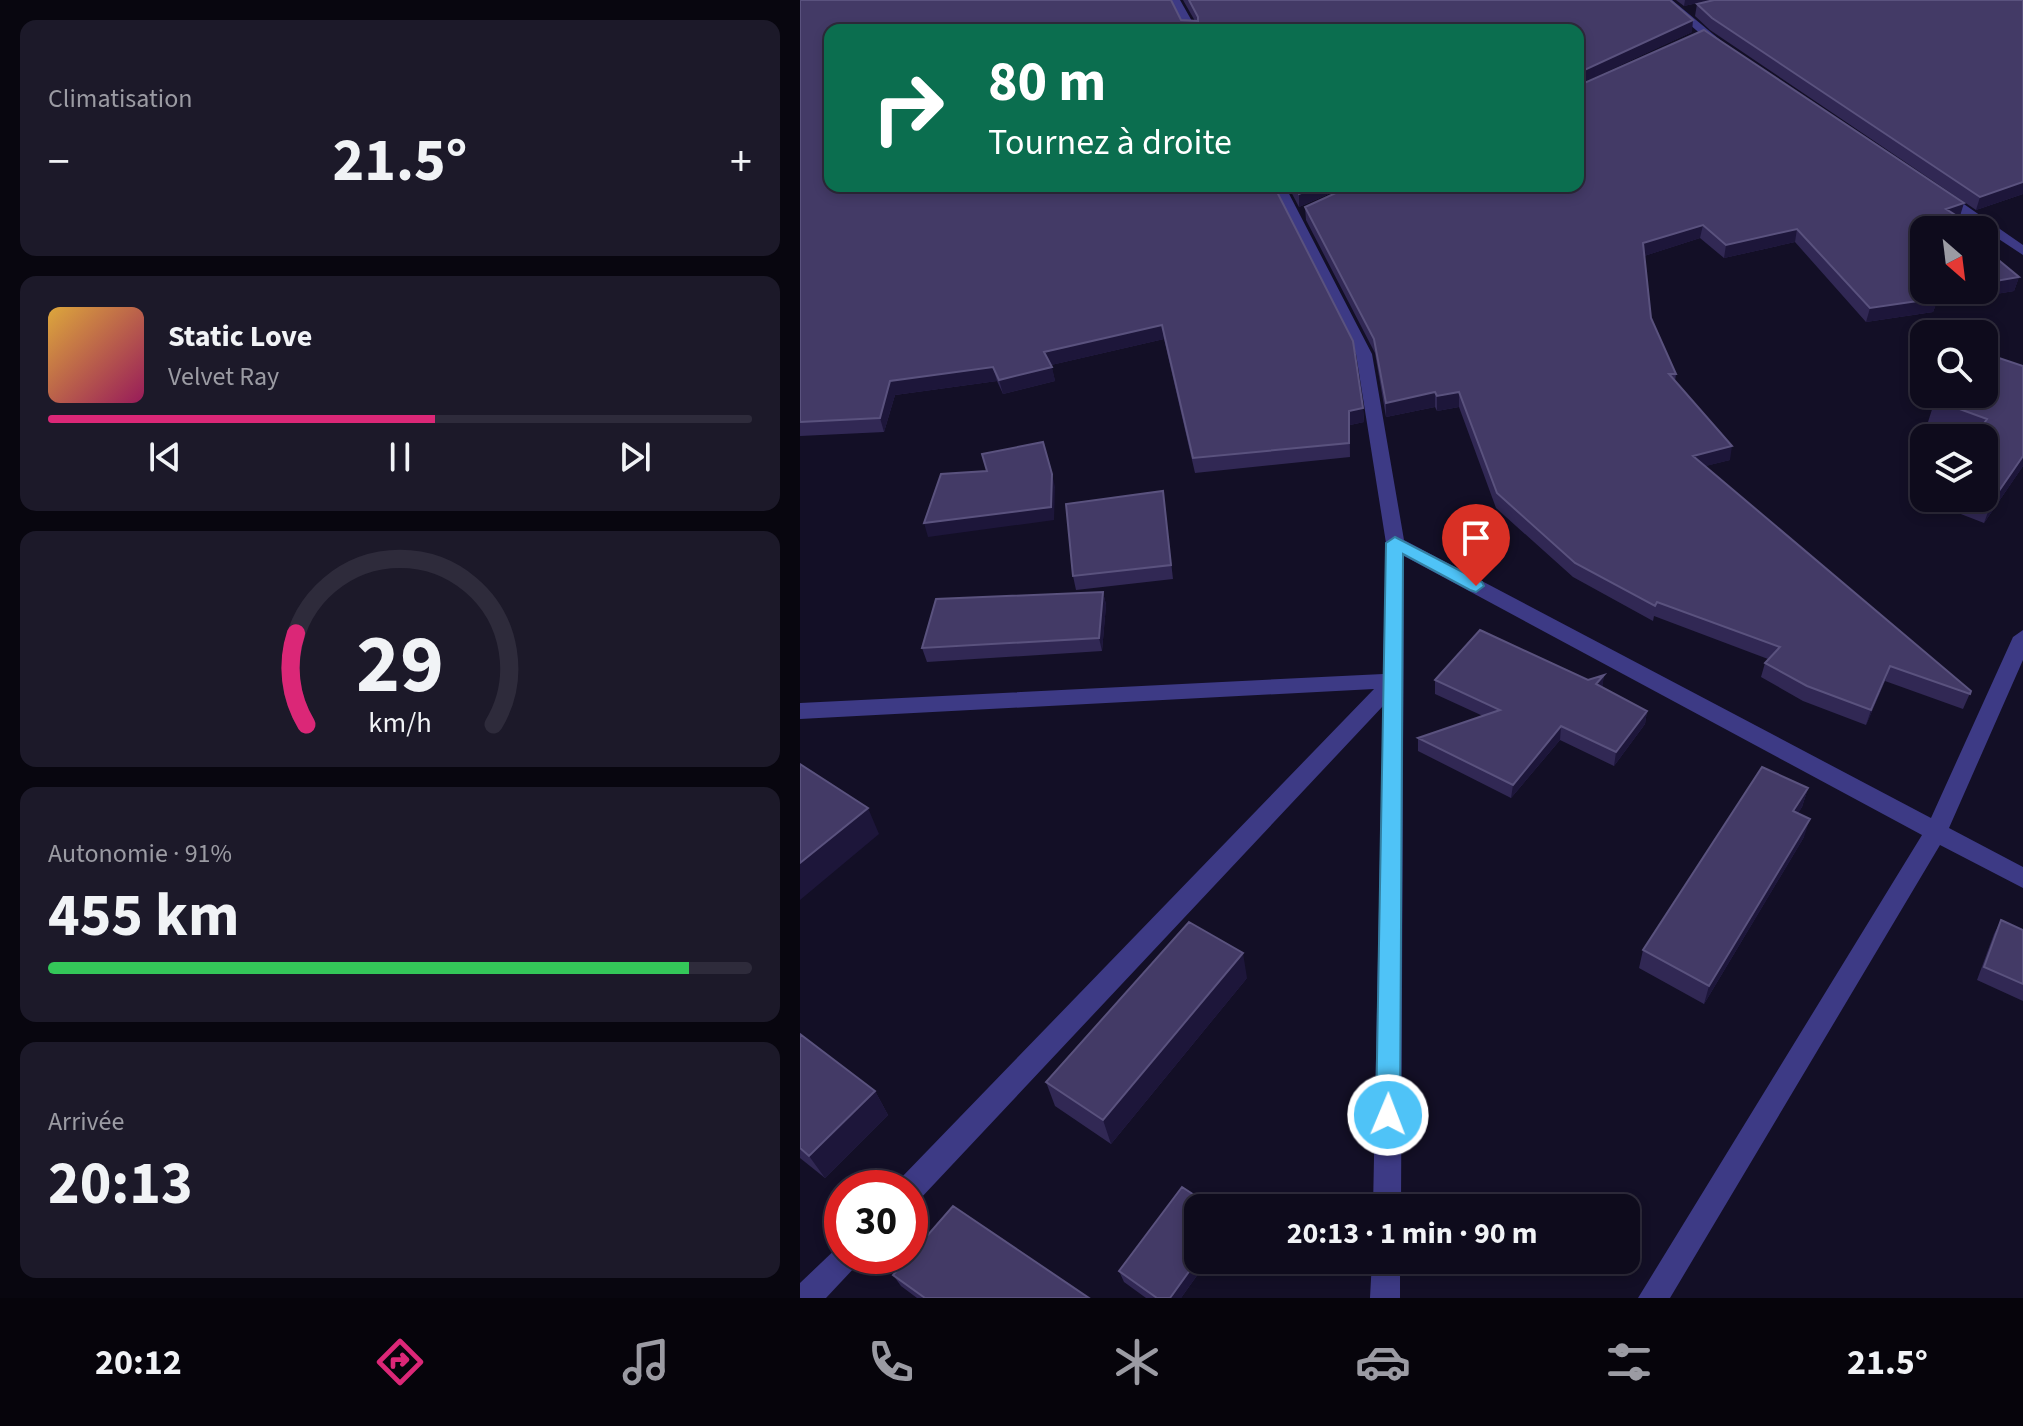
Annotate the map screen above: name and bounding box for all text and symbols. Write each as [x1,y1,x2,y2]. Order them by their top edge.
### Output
text: 80 m [988,43,1106,122]
icon: right [856,56,960,160]
text: Climatisation [48,80,193,117]
text: Tournez à droite [988,117,1232,168]
text: 21.5° [333,119,467,204]
text: − [48,131,70,194]
text: + [730,131,752,194]
north arrow [1910,216,1998,304]
map controls [1910,216,1998,512]
text: Static Love [168,315,312,358]
button: search [1910,320,1998,408]
text: Velvet Ray [168,358,279,395]
button: layers [1910,424,1998,512]
icon: previous [143,435,187,479]
icon: pause [378,435,422,479]
icon: next [613,435,657,479]
pin [1442,504,1510,586]
icon: arrive [1454,516,1498,560]
text: 29 [356,606,444,724]
text: km/h [368,703,432,743]
text: Autonomie · 91% [48,835,232,872]
text: 455 km [48,874,239,959]
position arrow [1346,1073,1430,1157]
text: Arrivée [48,1103,124,1140]
text: 20:13 [48,1142,193,1227]
speed limit sign: 30 [824,1170,928,1274]
text: 20:13 · 1 min · 90 m [1287,1212,1537,1255]
icon: directions [372,1334,428,1390]
icon: music [618,1334,674,1390]
icon: phone [863,1334,919,1390]
icon: climate [1109,1334,1165,1390]
icon: car [1355,1334,1411,1390]
icon: filters [1601,1334,1657,1390]
text: 20:12 [95,1337,182,1388]
text: 21.5° [1847,1337,1928,1388]

